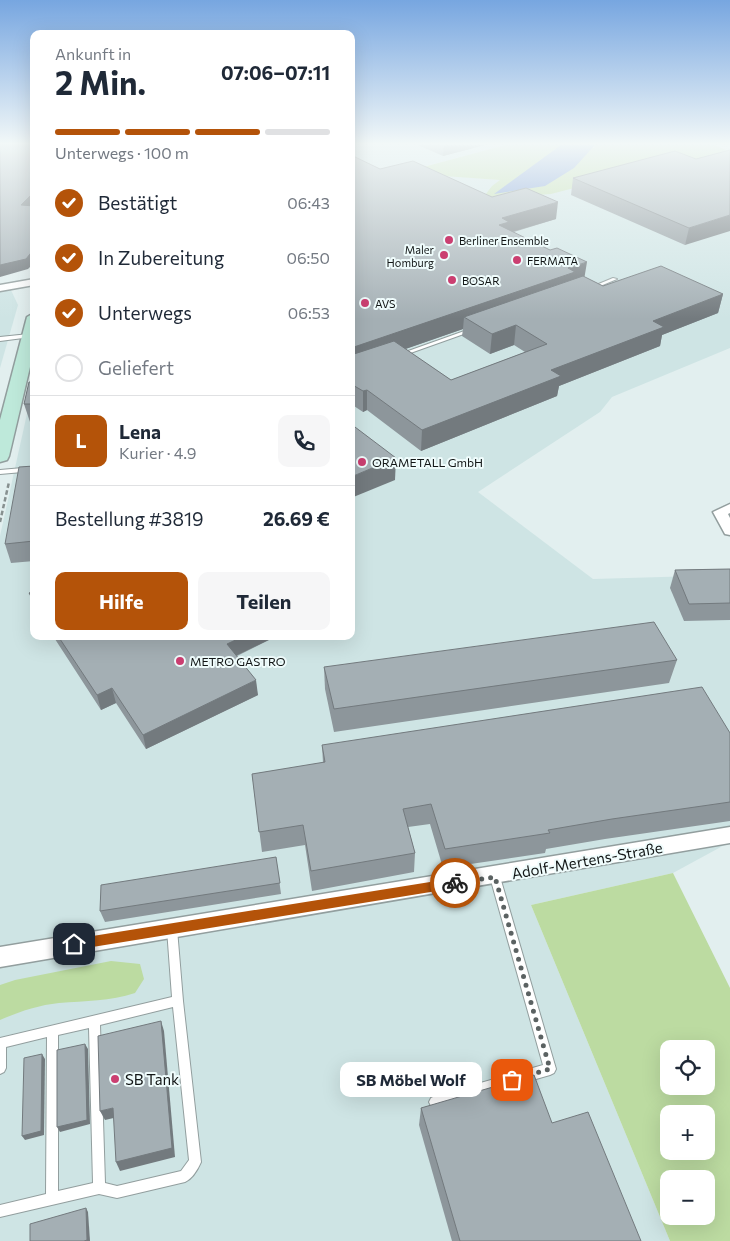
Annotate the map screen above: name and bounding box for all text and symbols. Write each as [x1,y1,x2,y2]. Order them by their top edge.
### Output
text: Ankunft in [55,44,131,63]
text: 07:06–07:11 [221,61,330,84]
text: 2 Min. [55,62,146,102]
text: Unterwegs · 100 m [55,143,189,162]
icon: check [55,189,83,217]
text: Bestätigt [98,191,177,214]
text: 06:43 [287,193,330,212]
marker: Berliner Ensemble [443,234,455,246]
place label: Berliner Ensemble [459,234,549,247]
place label: Maler Homburg [387,243,435,269]
icon: check [55,244,83,272]
text: In Zubereitung [98,246,224,269]
text: 06:50 [286,248,330,267]
marker: Maler Homburg [438,249,450,261]
marker: FERMATA [511,254,523,266]
place label: FERMATA [527,254,578,267]
marker: BOSAR [446,274,458,286]
place label: BOSAR [462,274,500,287]
marker: AVS [359,297,371,309]
place label: AVS [375,297,396,310]
icon: check [55,299,83,327]
text: Unterwegs [98,301,192,324]
text: 06:53 [288,303,330,322]
text: Geliefert [98,356,174,379]
button: phone [278,415,330,467]
text: Lena [119,420,161,443]
text: L [75,429,87,452]
text: Kurier · 4.9 [119,443,196,462]
place label: ORAMETALL GmbH [372,455,483,469]
marker: ORAMETALL GmbH [356,456,368,468]
text: Bestellung #3819 [55,507,204,530]
text: 26.69 € [263,507,330,530]
button: Hilfe [55,572,188,630]
button: Teilen [198,572,330,630]
place label: METRO GASTRO [190,654,286,668]
marker: METRO GASTRO [174,655,186,667]
street label: Adolf-Mertens-Straße [510,838,664,882]
courier [430,858,480,908]
icon: bike [441,869,469,897]
pin [53,923,95,965]
icon: home [60,930,88,958]
map controls [660,1040,715,1225]
button: locate [660,1040,715,1095]
pin [491,1059,533,1101]
callout: SB Möbel Wolf [340,1062,482,1098]
icon: bag [498,1066,526,1094]
place label: SB Tank [125,1070,179,1088]
text: SB Möbel Wolf [356,1070,466,1089]
marker: SB Tank [109,1073,121,1085]
button: + [660,1105,715,1160]
button: − [660,1170,715,1225]

